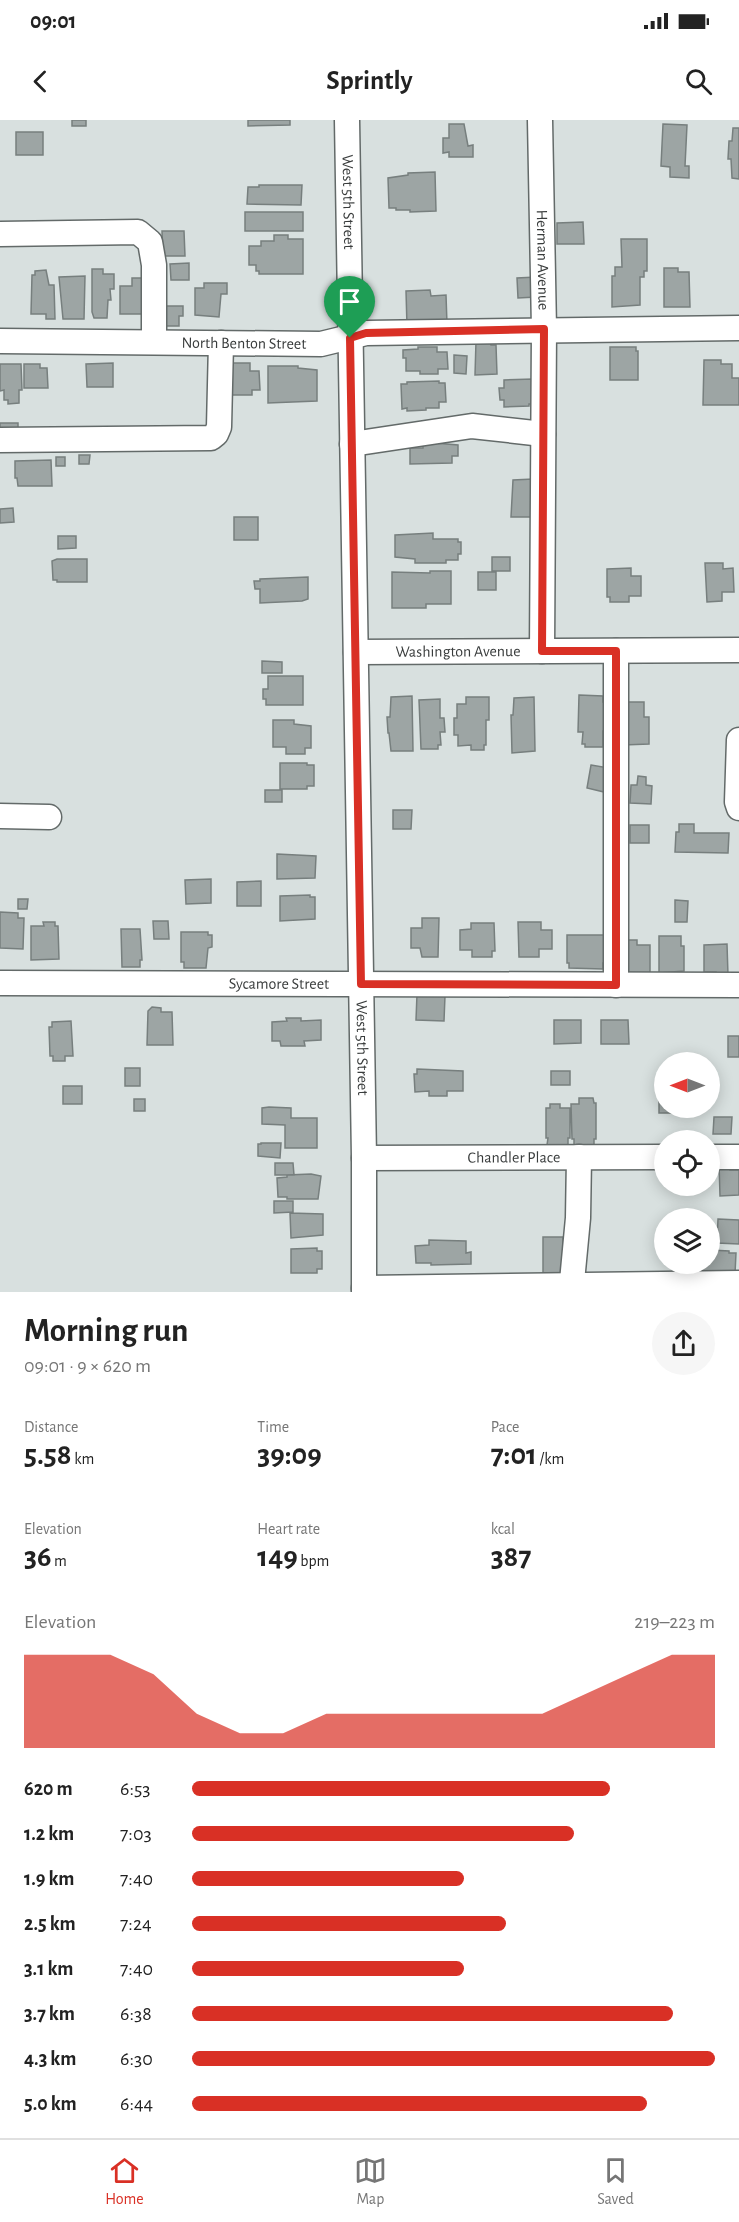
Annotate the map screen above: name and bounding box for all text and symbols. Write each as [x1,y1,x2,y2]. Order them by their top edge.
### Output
text: 09:01 [30,10,77,32]
icon: back [24,65,57,98]
icon: search [682,65,715,98]
text: Sprintly [326,67,413,94]
street label: West 5th Street [340,154,357,250]
street label: Herman Avenue [534,209,552,311]
pin [324,276,375,338]
icon: arrive [333,285,366,318]
street label: North Benton Street [181,335,306,352]
street label: Washington Avenue [395,643,521,660]
street label: Sycamore Street [229,976,329,993]
street label: West 5th Street [353,1000,371,1096]
north arrow [654,1052,720,1118]
map controls [654,1052,720,1274]
button: locate [654,1130,720,1196]
street label: Chandler Place [468,1149,560,1166]
button: layers [654,1208,720,1274]
button: share [652,1312,715,1375]
text: Morning run [24,1315,188,1348]
text: 09:01 · 9 × 620 m [24,1356,151,1376]
text: Distance [24,1419,78,1435]
text: Time [257,1419,289,1435]
text: Pace [491,1419,519,1435]
text: 5.58 [24,1440,72,1470]
text: 39:09 [257,1440,322,1470]
text: 7:01 [491,1440,537,1470]
text: km [72,1451,94,1467]
text: /km [537,1451,564,1467]
text: Elevation [24,1521,82,1537]
text: Heart rate [257,1521,320,1537]
text: kcal [491,1521,515,1537]
text: 36 [24,1542,51,1572]
text: 149 [257,1542,298,1572]
text: 387 [491,1542,531,1572]
text: m [51,1553,67,1569]
text: bpm [298,1553,329,1569]
text: Elevation [24,1612,96,1632]
text: 219–223 m [634,1612,715,1632]
text: 620 m [24,1779,73,1799]
text: 6:53 [120,1779,151,1799]
text: 1.2 km [24,1824,74,1844]
text: 7:03 [120,1824,152,1844]
text: 1.9 km [24,1869,75,1889]
text: 7:40 [120,1869,153,1889]
text: 2.5 km [24,1914,76,1934]
text: 7:24 [120,1914,152,1934]
text: 3.1 km [24,1959,73,1979]
text: 7:40 [120,1959,153,1979]
text: 3.7 km [24,2004,75,2024]
text: 6:38 [120,2004,152,2024]
text: 4.3 km [24,2049,76,2069]
text: 6:30 [120,2049,153,2069]
text: 5.0 km [24,2094,77,2114]
text: 6:44 [120,2094,153,2114]
tab: Home [105,2154,144,2209]
tab: Map [354,2154,387,2209]
tab: Saved [597,2154,634,2209]

